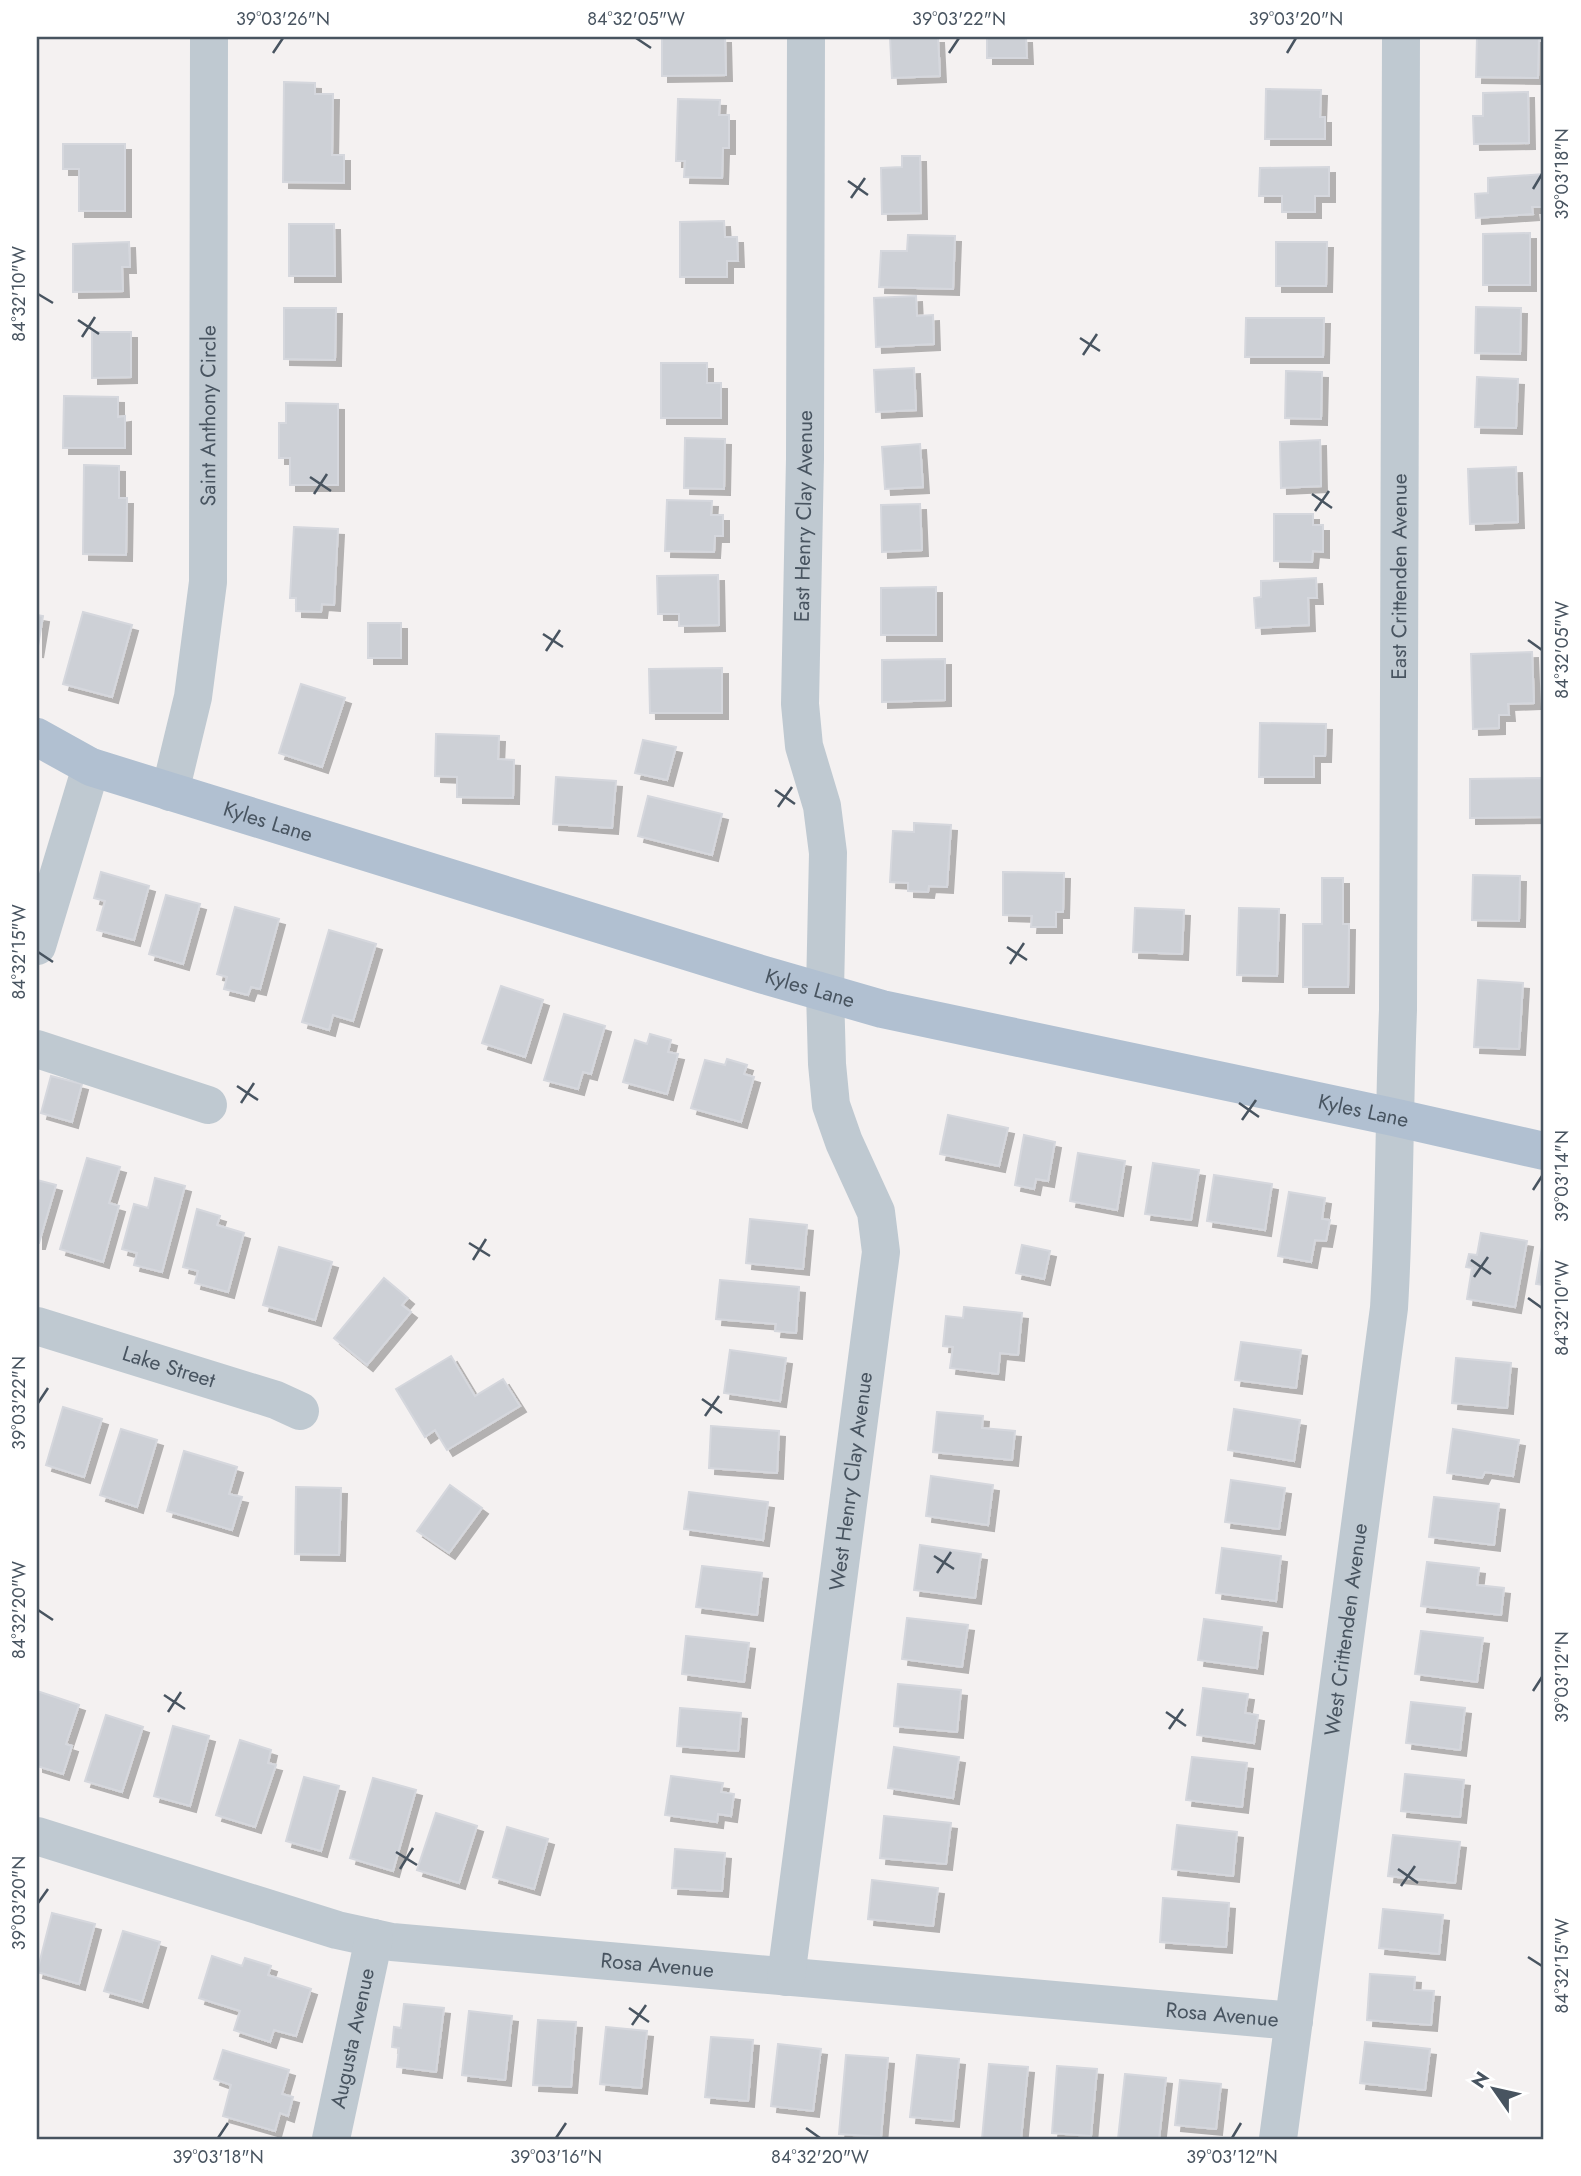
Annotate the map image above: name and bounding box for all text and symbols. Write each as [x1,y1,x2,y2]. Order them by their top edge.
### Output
text: 39°03'26"N [236,6,330,32]
text: 84°32'05"W [587,6,685,32]
text: 39°03'22"N [912,6,1006,32]
text: 39°03'20"N [1249,6,1343,32]
text: 39°03'18"N [1549,128,1575,220]
text: 84°32'10"W [6,246,32,342]
street label: Saint Anthony Circle [193,325,223,506]
street label: East Henry Clay Avenue [787,410,820,623]
street label: East Crittenden Avenue [1384,473,1415,680]
text: 84°32'05"W [1549,601,1575,699]
street label: Kyles Lane [220,794,316,850]
text: 84°32'15"W [6,904,32,999]
street label: Kyles Lane [762,961,858,1015]
street label: Kyles Lane [1315,1087,1412,1135]
text: 39°03'14"N [1549,1130,1575,1222]
text: 84°32'10"W [1549,1260,1575,1356]
street label: Lake Street [119,1338,219,1395]
text: 39°03'22"N [6,1356,32,1450]
street label: West Henry Clay Avenue [822,1370,880,1592]
street label: West Crittenden Avenue [1317,1521,1375,1738]
text: 84°32'20"W [6,1561,32,1659]
text: 39°03'12"N [1549,1631,1575,1723]
text: 39°03'20"N [6,1856,32,1950]
text: 84°32'15"W [1549,1918,1575,2013]
street label: Rosa Avenue [599,1945,715,1985]
street label: Augusta Avenue [323,1965,382,2111]
street label: Rosa Avenue [1164,1995,1280,2035]
north arrow [1458,2054,1528,2124]
text: N [1465,2066,1496,2094]
text: 39°03'18"N [172,2144,264,2170]
text: 39°03'16"N [510,2144,602,2170]
text: 84°32'20"W [771,2144,869,2170]
text: 39°03'12"N [1186,2144,1278,2170]

